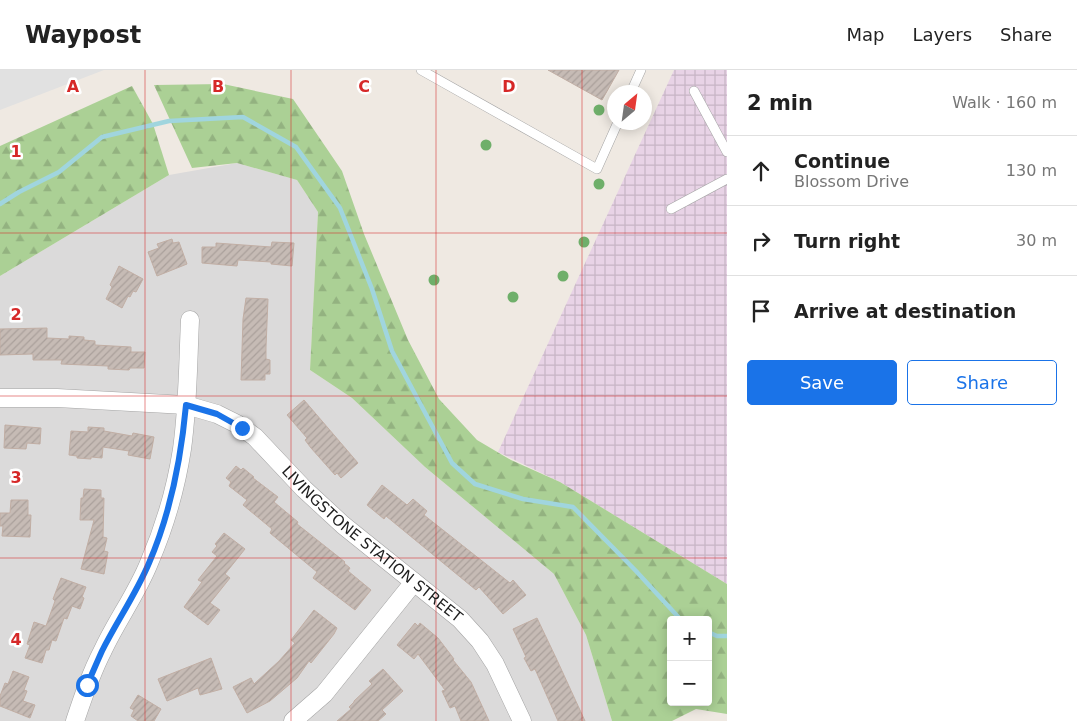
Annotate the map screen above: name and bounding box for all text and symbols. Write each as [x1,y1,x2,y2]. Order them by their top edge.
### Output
text: Waypost [25,21,141,49]
text: Map [846,24,884,45]
text: Layers [912,24,972,45]
text: Share [1000,24,1052,45]
text: A [67,77,80,96]
text: B [212,77,224,96]
text: C [358,77,370,96]
text: D [502,77,516,96]
north arrow [607,85,652,130]
text: 2 min [747,91,813,115]
text: Walk · 160 m [952,93,1057,112]
text: 1 [10,142,22,161]
text: Continue [794,150,890,172]
icon: ahead [747,157,775,185]
text: 130 m [1006,161,1057,180]
text: Blossom Drive [794,172,909,191]
icon: right [747,227,775,255]
text: Turn right [794,230,900,252]
text: 30 m [1016,231,1057,250]
icon: arrive [747,297,775,325]
text: Arrive at destination [794,300,1016,322]
text: 2 [10,305,22,324]
button: Save [747,360,897,405]
button: Share [907,360,1057,405]
route end [231,417,254,440]
street label: LIVINGSTONE STATION STREET [278,462,466,627]
text: 3 [10,468,22,487]
map controls [667,616,712,706]
button: + [667,616,712,661]
text: 4 [10,630,22,649]
button: − [667,661,712,706]
route start [76,674,99,697]

